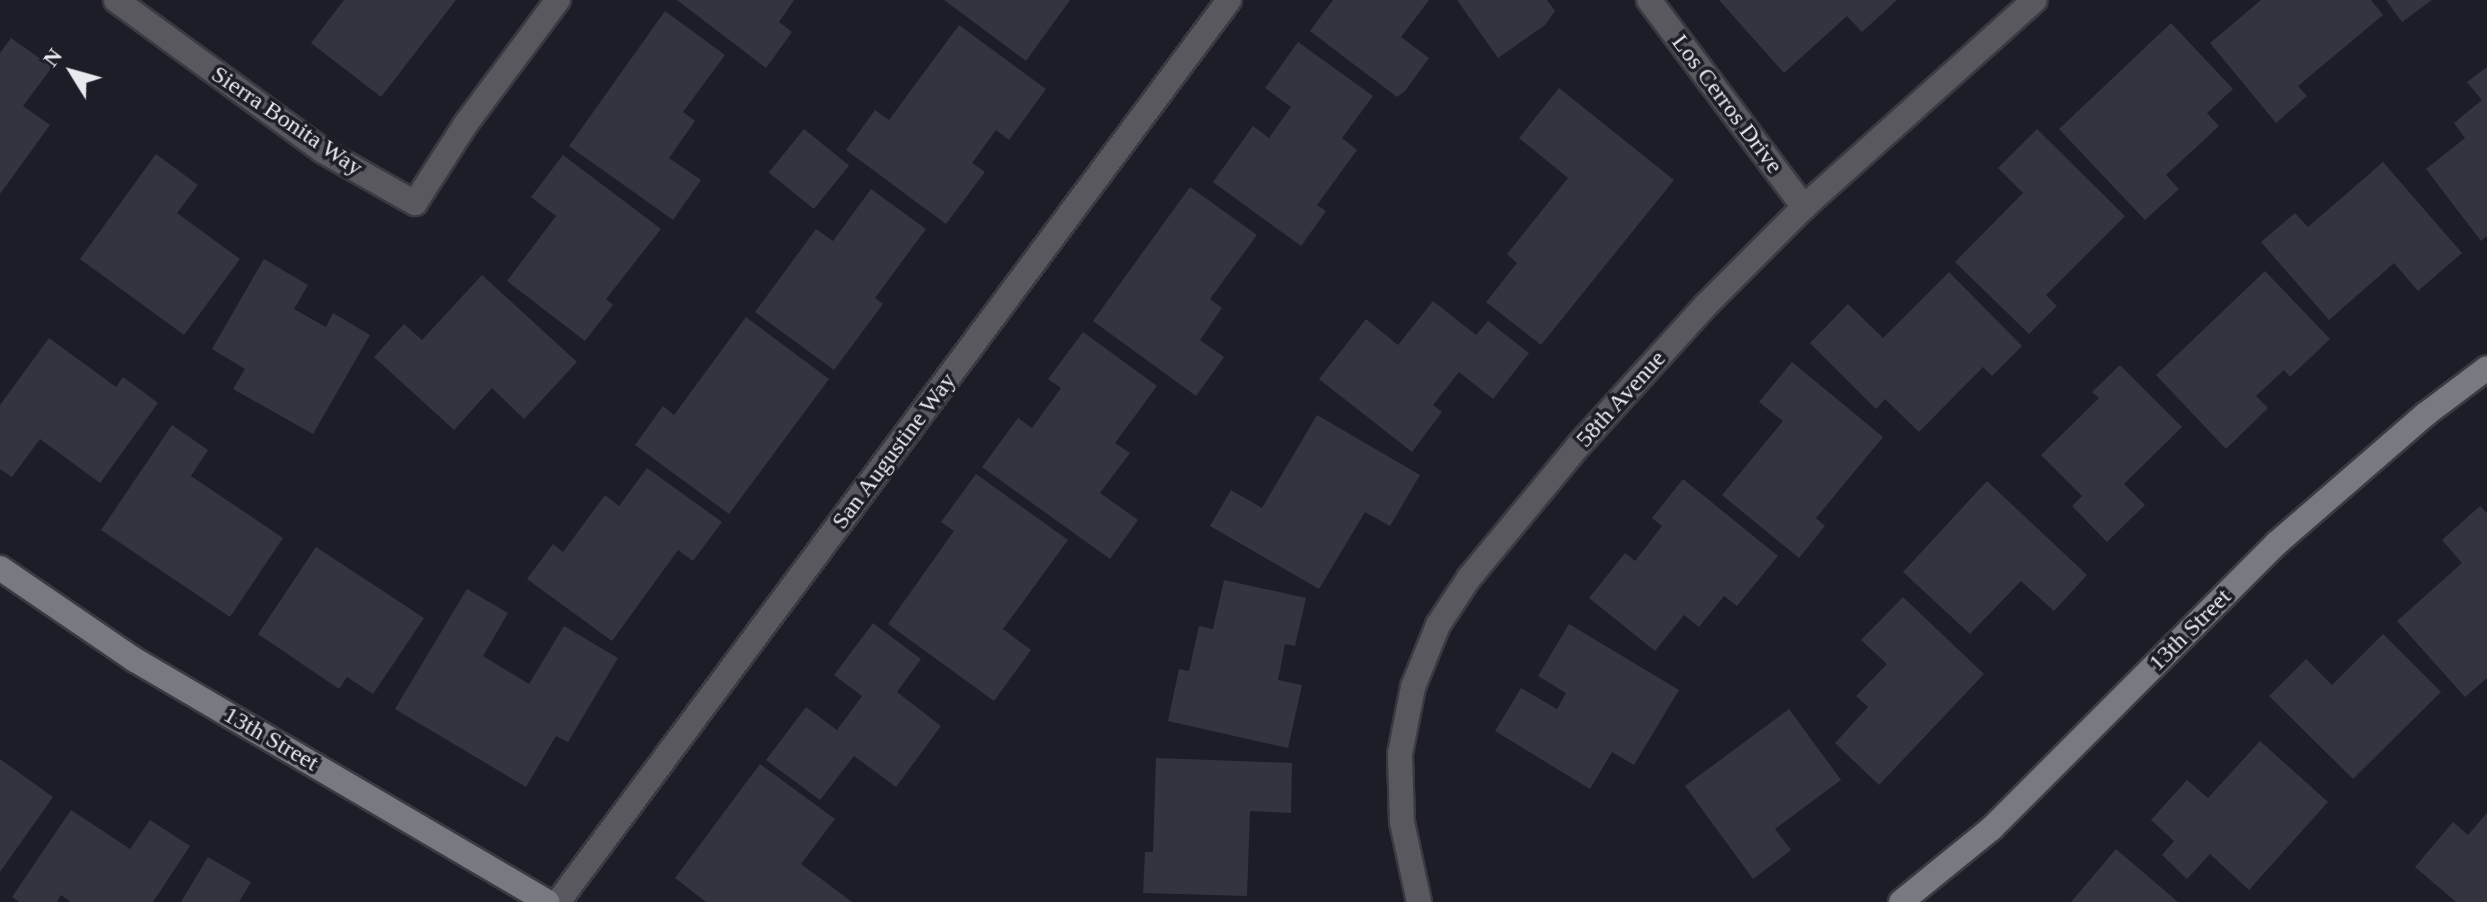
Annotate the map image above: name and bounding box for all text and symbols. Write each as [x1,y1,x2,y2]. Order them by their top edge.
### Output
street label: Los Cerros Drive [1665,29,1789,179]
north arrow [32,32,112,112]
text: N [38,43,67,71]
street label: Sierra Bonita Way [206,60,368,182]
street label: 58th Avenue [1570,344,1672,454]
street label: San Augustine Way [825,366,963,536]
street label: 13th Street [2143,583,2237,677]
street label: 13th Street [218,700,324,778]

